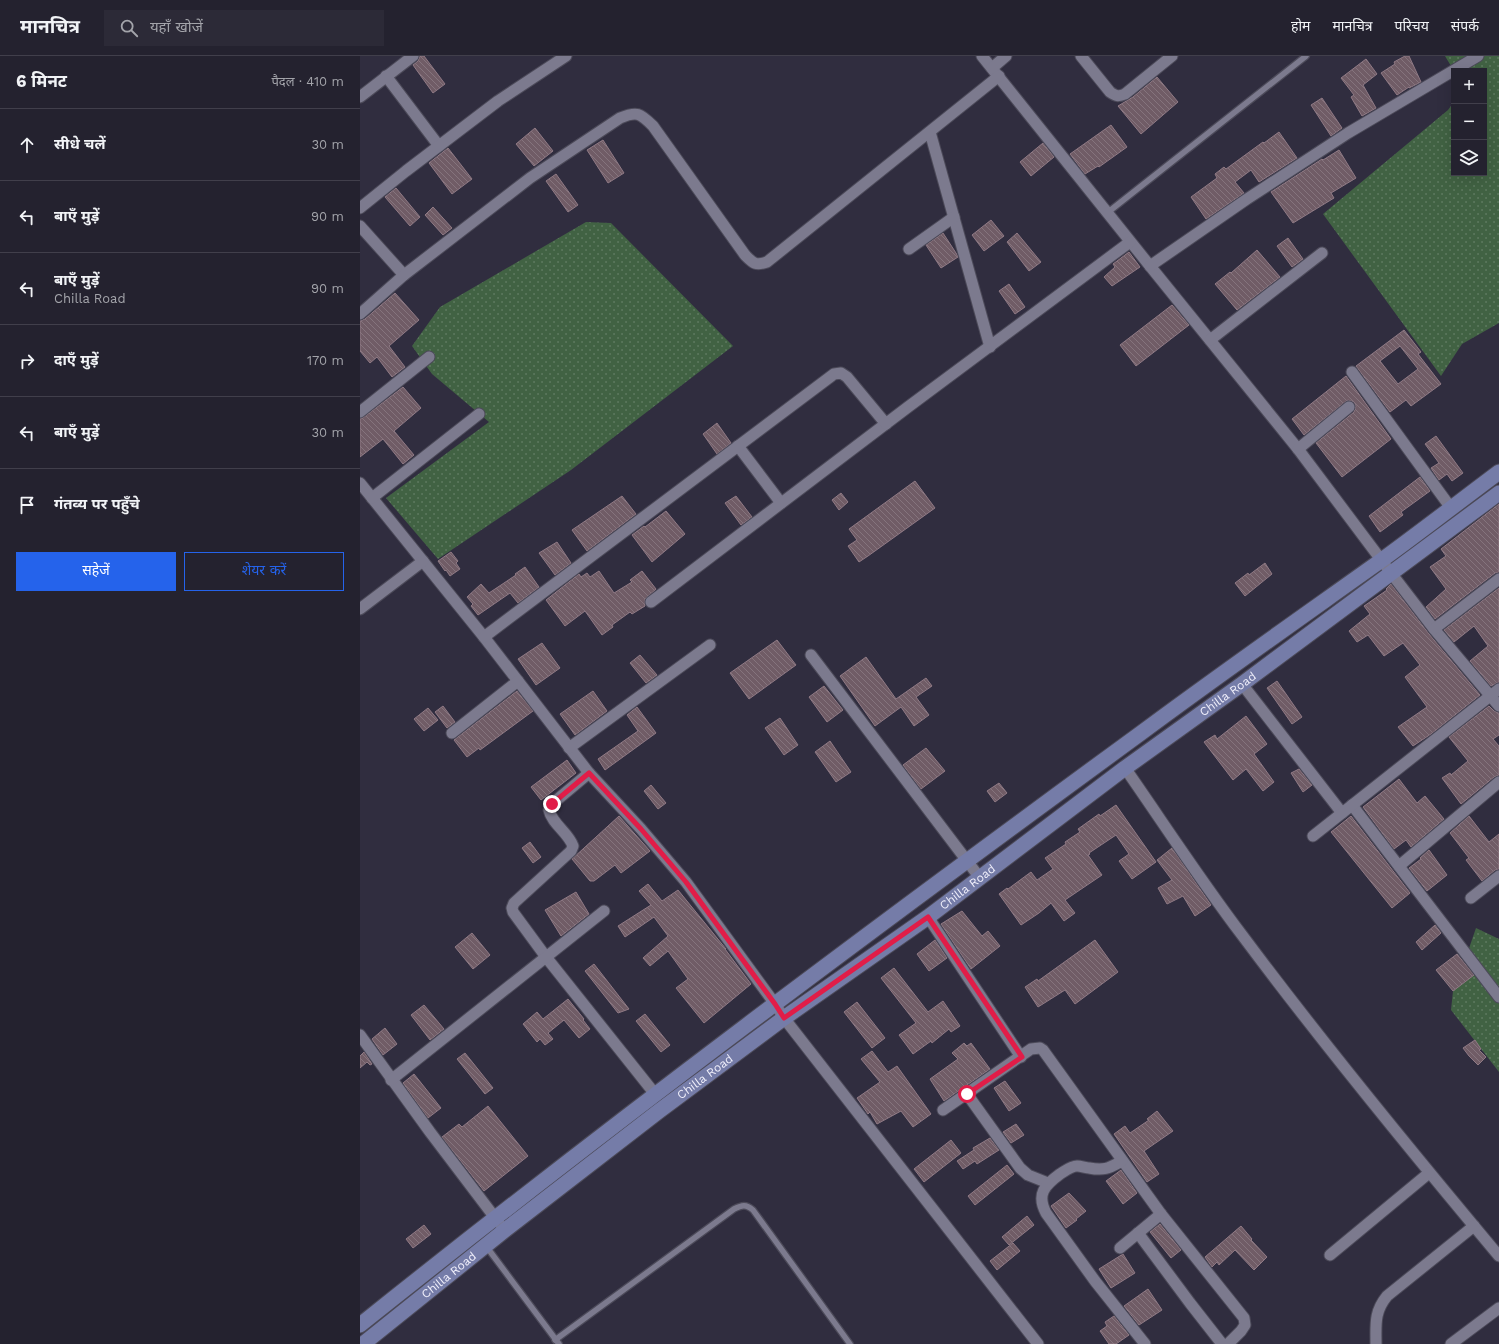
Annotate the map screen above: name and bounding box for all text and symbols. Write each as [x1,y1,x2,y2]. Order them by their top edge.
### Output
search box [104,10,384,46]
text: मानचित्र [20,15,80,38]
icon: search [118,17,140,39]
text: यहाँ खोजें [150,18,203,36]
text: होम [1291,18,1310,34]
text: मानचित्र [1332,18,1373,34]
text: परिचय [1395,18,1429,34]
text: संपर्क [1451,18,1479,34]
map controls [1451,68,1487,176]
button: + [1451,68,1487,104]
text: 6 मिनट [16,71,67,91]
text: पैदल · 410 m [271,74,344,89]
button: − [1451,104,1487,140]
icon: ahead [16,134,38,156]
text: सीधे चलें [54,135,106,153]
text: 30 m [312,137,344,152]
button: layers [1451,140,1487,176]
icon: left [16,206,38,228]
text: बाएँ मुड़ें [54,207,99,225]
text: 90 m [311,209,344,224]
text: बाएँ मुड़ें [54,271,99,289]
icon: left [16,278,38,300]
text: 90 m [311,281,344,296]
text: Chilla Road [54,291,126,306]
icon: right [16,350,38,372]
text: दाएँ मुड़ें [54,351,99,369]
text: 170 m [307,353,344,368]
icon: left [16,422,38,444]
text: बाएँ मुड़ें [54,423,99,441]
text: 30 m [312,425,344,440]
icon: arrive [16,494,38,516]
text: गंतव्य पर पहुँचे [54,495,140,513]
button: सहेजें [16,552,176,591]
button: शेयर करें [184,552,344,591]
street label: Chilla Road [1197,669,1259,719]
route end [543,795,561,813]
street label: Chilla Road [937,862,998,913]
street label: Chilla Road [674,1051,736,1102]
route start [958,1085,976,1103]
street label: Chilla Road [419,1249,479,1301]

